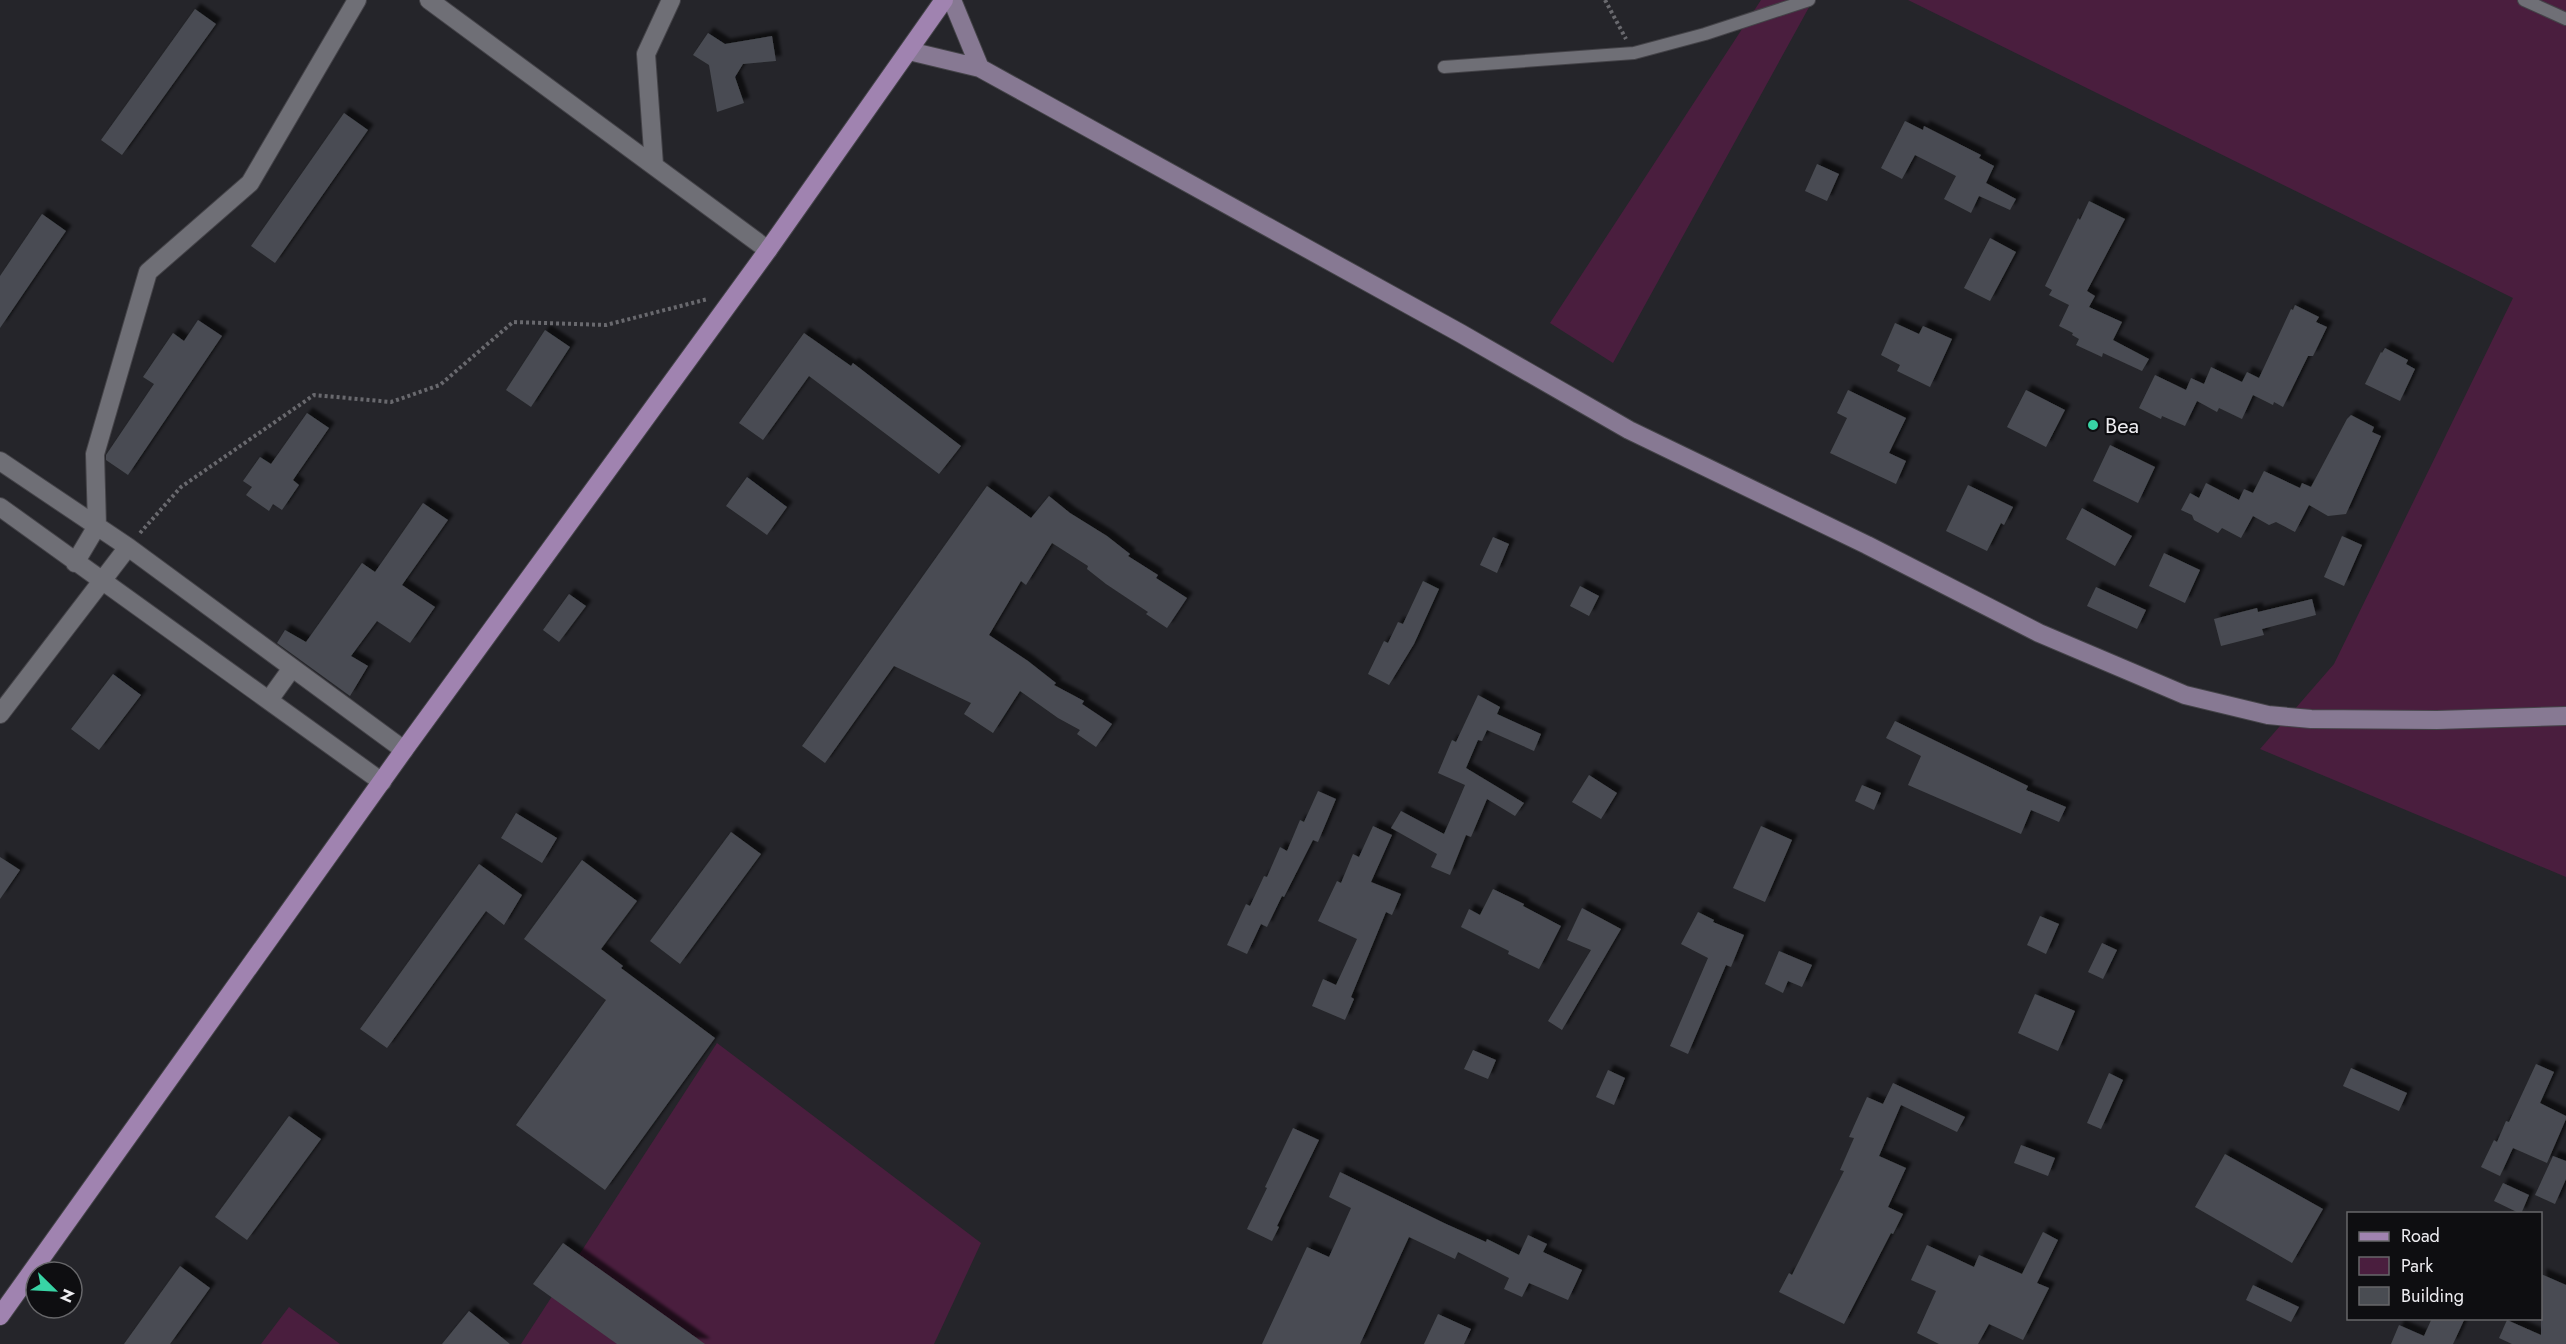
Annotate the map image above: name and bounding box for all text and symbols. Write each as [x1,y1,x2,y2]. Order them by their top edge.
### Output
place label: Bea [2105,409,2139,441]
marker: Bea [2086,418,2100,432]
legend [2347,1212,2542,1320]
text: Road [2401,1223,2440,1249]
text: Park [2401,1253,2433,1279]
north arrow [24,1260,84,1320]
text: Building [2401,1283,2464,1309]
text: N [54,1285,80,1306]

